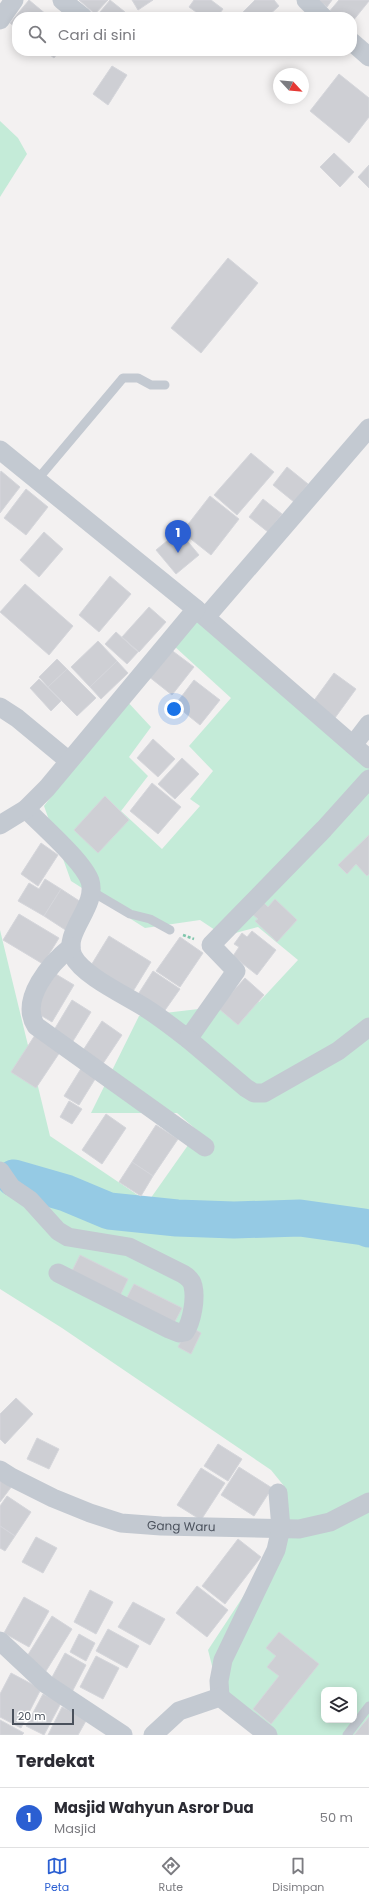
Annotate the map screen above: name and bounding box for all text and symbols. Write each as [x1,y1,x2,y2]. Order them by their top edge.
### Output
search box [12,12,357,56]
icon: search [26,23,48,45]
text: Cari di sini [58,24,136,45]
north arrow [273,68,309,104]
pin: 1 [165,520,191,553]
your location [164,699,184,719]
street label: Gang Waru [147,1516,216,1535]
map controls [321,1687,357,1723]
button: layers [321,1687,357,1723]
scale bar [12,1707,74,1726]
text: 20 m [18,1708,46,1724]
text: Terdekat [16,1749,95,1773]
text: Masjid Wahyun Asror Dua [54,1797,254,1818]
text: 1 [27,1808,31,1827]
text: 50 m [320,1808,353,1827]
text: Masjid [54,1819,96,1838]
tab: Peta [45,1855,69,1896]
tab: Rute [158,1855,183,1896]
tab: Disimpan [272,1855,324,1896]

